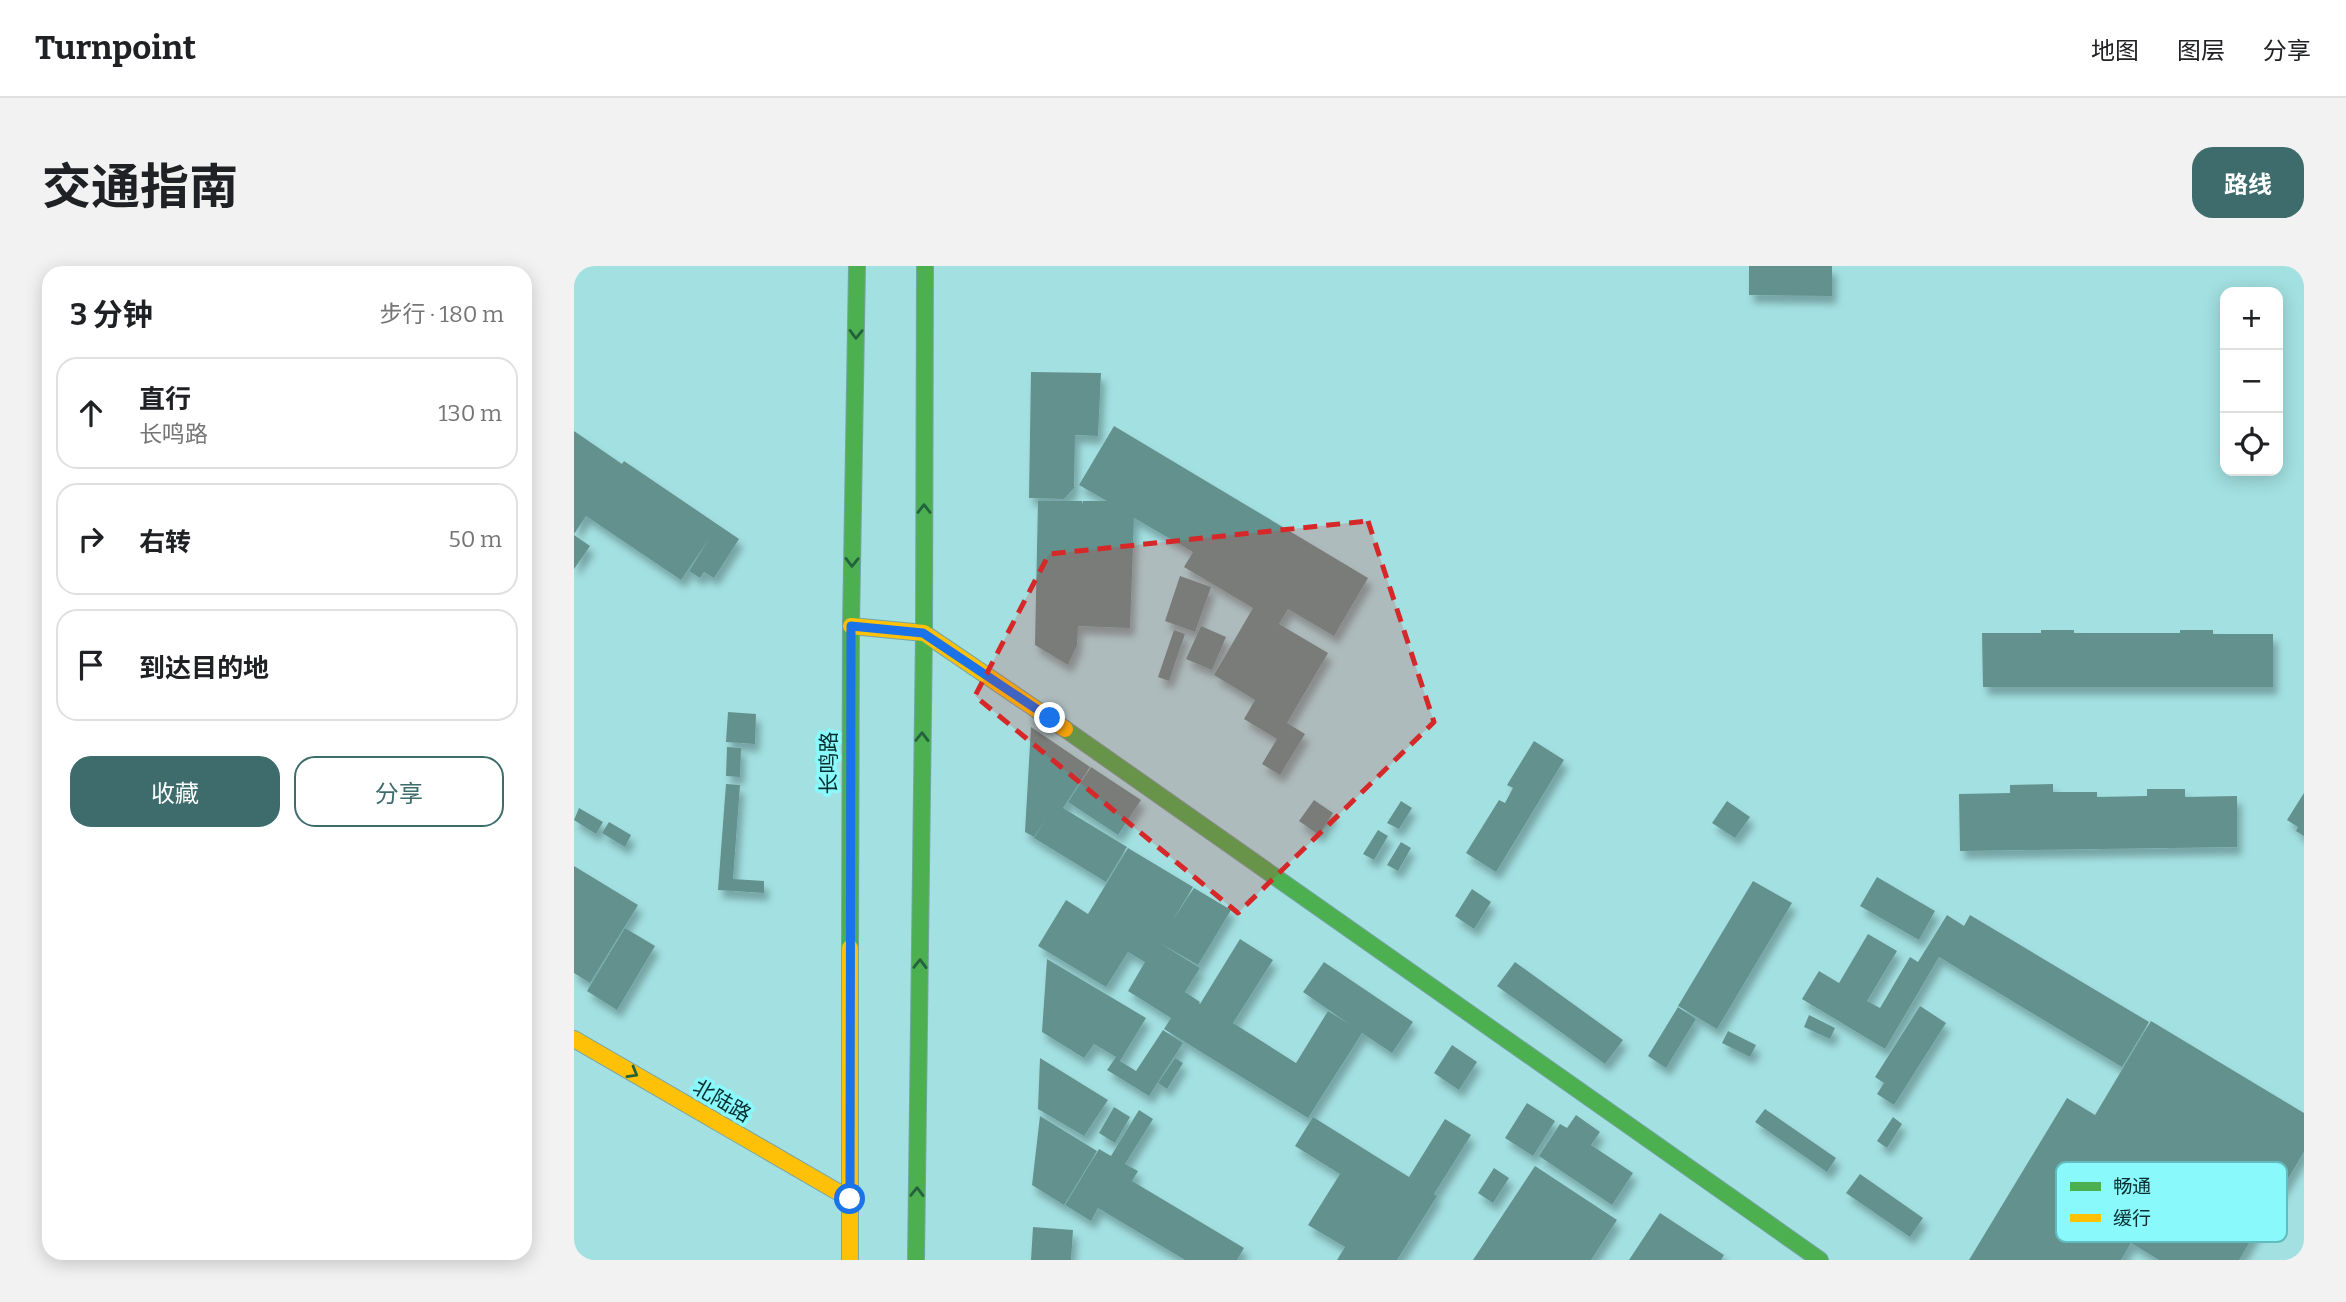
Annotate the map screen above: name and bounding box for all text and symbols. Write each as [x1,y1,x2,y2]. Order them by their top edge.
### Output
text: Turnpoint [35,28,196,68]
text: 地图 [2091,37,2139,65]
text: 图层 [2177,37,2225,65]
text: 分享 [2263,37,2311,65]
button: 路线 [2192,147,2304,218]
text: 交通指南 [42,158,238,217]
map controls [2220,287,2283,476]
button: + [2220,287,2283,350]
text: 3 分钟 [70,297,153,333]
text: 步行 · 180 m [380,300,504,328]
one-way arrow [848,329,863,340]
button: − [2220,350,2283,413]
text: 直行 [139,384,191,415]
icon: ahead [72,394,110,432]
text: 130 m [438,399,502,427]
button: locate [2220,413,2283,476]
text: 长鸣路 [139,420,208,448]
one-way arrow [916,504,932,514]
icon: right [72,520,110,558]
text: 50 m [448,525,502,553]
text: 右转 [139,527,191,558]
one-way arrow [844,557,860,567]
icon: arrive [72,646,110,684]
text: 到达目的地 [139,653,269,684]
route end [1034,702,1065,733]
one-way arrow [914,731,930,742]
street label: 长鸣路 [816,732,842,795]
button: 收藏 [70,756,280,827]
button: 分享 [294,756,504,827]
one-way arrow [912,959,928,969]
one-way arrow [626,1065,638,1078]
street label: 北陆路 [688,1074,756,1128]
legend [2056,1162,2287,1242]
text: 畅通 [2113,1175,2151,1198]
route start [834,1183,865,1214]
one-way arrow [909,1186,925,1197]
text: 缓行 [2113,1207,2151,1230]

